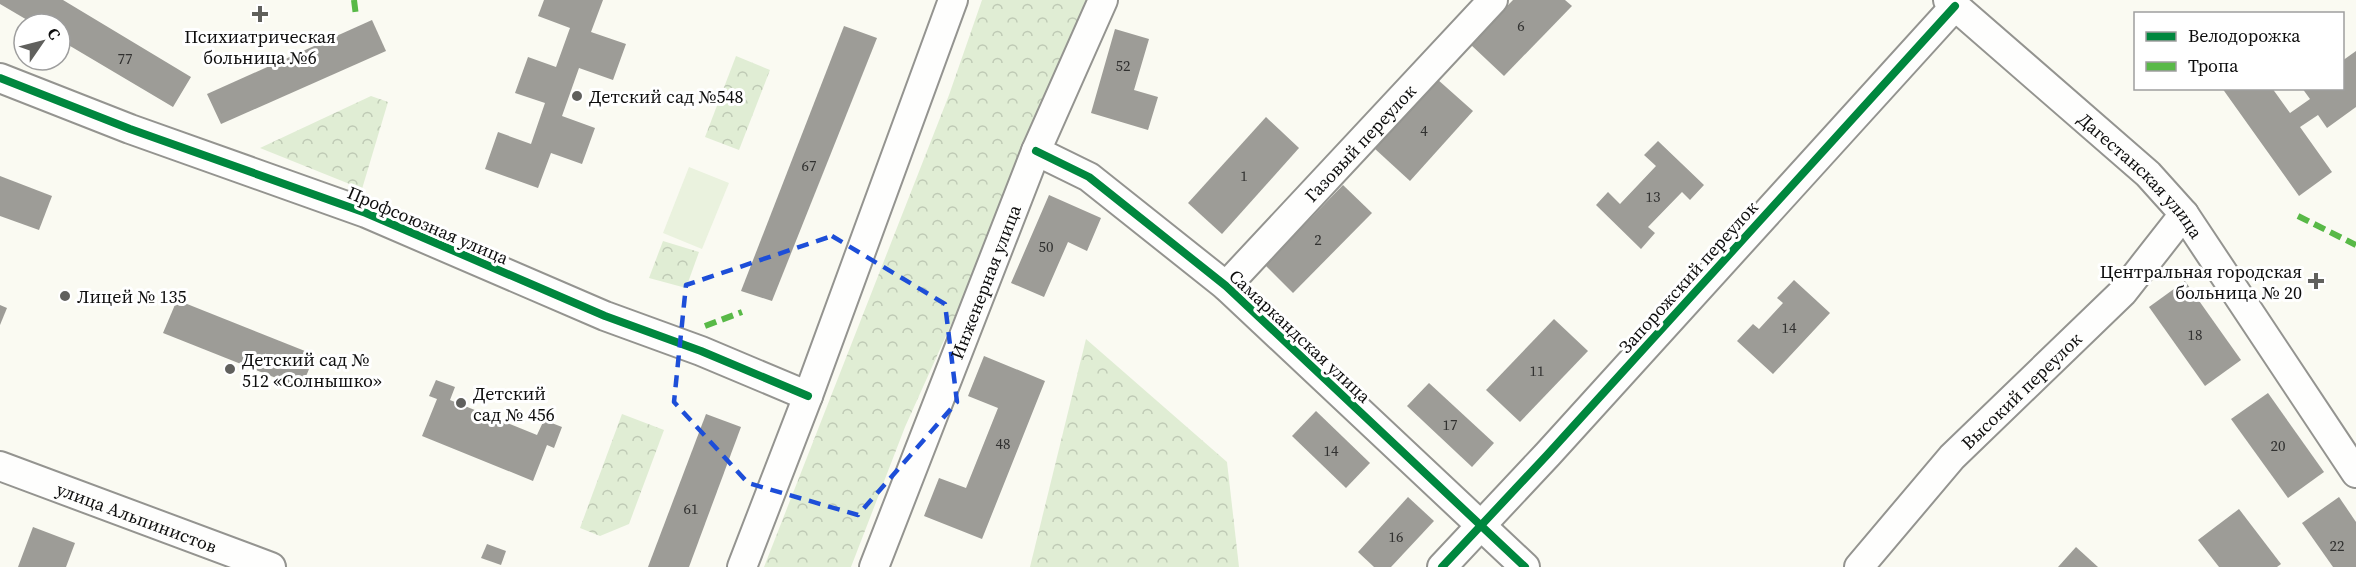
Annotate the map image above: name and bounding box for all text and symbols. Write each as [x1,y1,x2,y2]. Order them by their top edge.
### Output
marker: Психиатрическая больница №6 [251,5,269,23]
north arrow [12,12,72,72]
legend [2134,12,2344,90]
house number: 6 [1517,15,1525,36]
text: С [42,23,66,44]
text: Велодорожка [2188,23,2301,48]
place label: Психиатрическая больница №6 [184,24,336,70]
house number: 77 [117,48,133,69]
text: Тропа [2188,53,2239,78]
house number: 52 [1115,55,1131,76]
street label: Газовый переулок [1298,78,1421,207]
place label: Детский сад №548 [589,84,744,109]
marker: Детский сад №548 [570,89,584,103]
street label: Дагестанская улица [2073,106,2210,244]
house number: 4 [1420,120,1428,141]
house number: 67 [801,155,817,176]
house number: 1 [1240,165,1248,186]
street label: Профсоюзная улица [344,180,513,271]
house number: 13 [1645,186,1661,207]
street label: Запорожский переулок [1613,195,1763,359]
street label: Инженерная улица [944,200,1027,363]
house number: 2 [1314,229,1322,250]
house number: 50 [1038,236,1054,257]
place label: Центральная городская больница № 20 [2100,259,2302,305]
street label: Самаркандская улица [1224,264,1377,409]
marker: Центральная городская больница № 20 [2307,272,2325,290]
place label: Лицей № 135 [77,284,187,309]
marker: Лицей № 135 [58,289,72,303]
house number: 14 [1781,317,1797,338]
house number: 18 [2187,324,2203,345]
street label: Высокий переулок [1955,326,2087,454]
place label: Детский сад № 512 «Солнышко» [242,347,382,393]
house number: 11 [1529,360,1545,381]
marker: Детский сад № 512 «Солнышко» [223,362,237,376]
place label: Детский сад № 456 [473,381,555,427]
marker: Детский сад № 456 [454,396,468,410]
house number: 17 [1442,414,1458,435]
house number: 48 [995,433,1011,454]
house number: 20 [2270,435,2286,456]
house number: 14 [1323,440,1339,461]
street label: улица Альпинистов [53,476,221,558]
house number: 61 [683,498,699,519]
house number: 16 [1388,526,1404,547]
house number: 22 [2329,535,2345,556]

